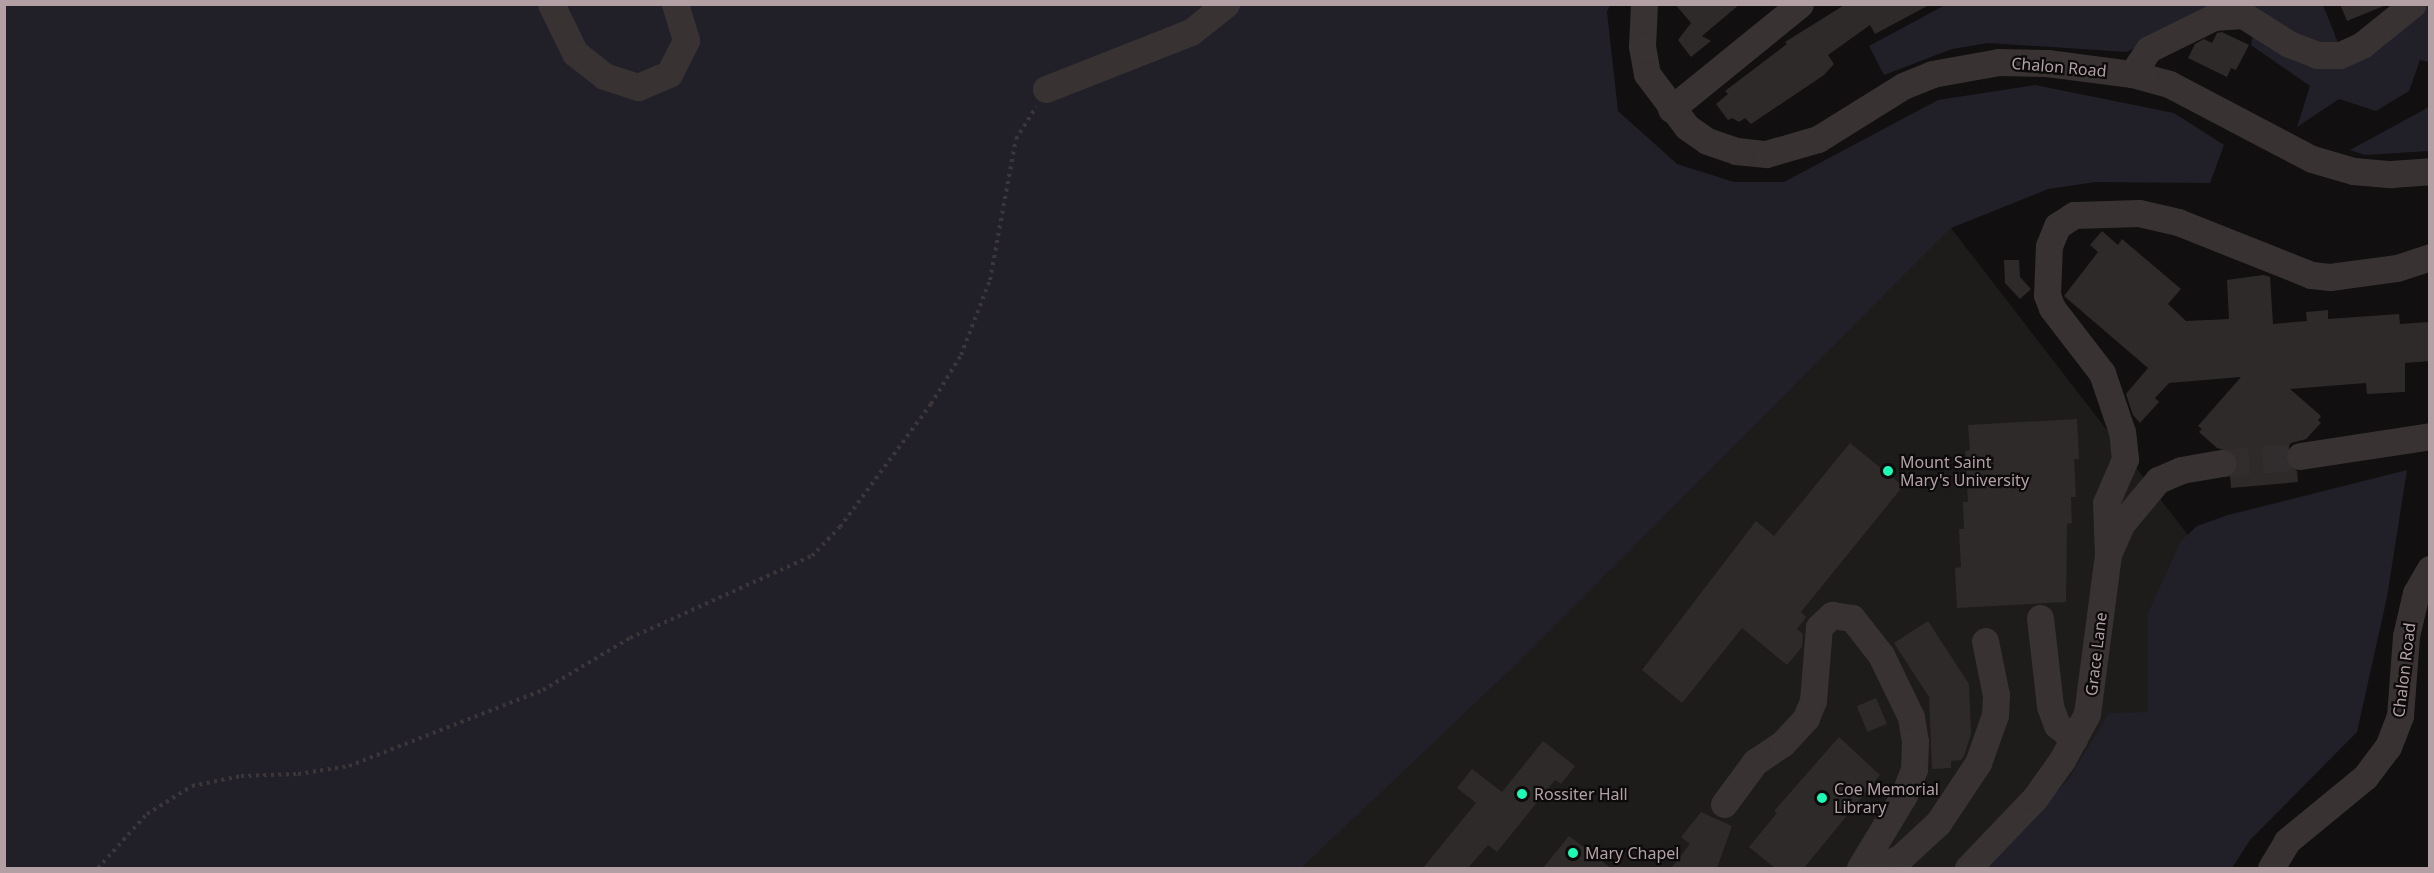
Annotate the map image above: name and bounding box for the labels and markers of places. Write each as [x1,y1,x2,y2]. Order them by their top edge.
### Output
place label: Mount Saint Mary's University [1900,452,2029,490]
marker: Mount Saint Mary's University [1881,464,1895,478]
place label: Coe Memorial Library [1834,779,1939,817]
place label: Rossiter Hall [1534,784,1628,804]
marker: Rossiter Hall [1515,787,1529,801]
marker: Coe Memorial Library [1815,791,1829,805]
place label: Mary Chapel [1585,843,1679,863]
marker: Mary Chapel [1566,846,1580,860]

